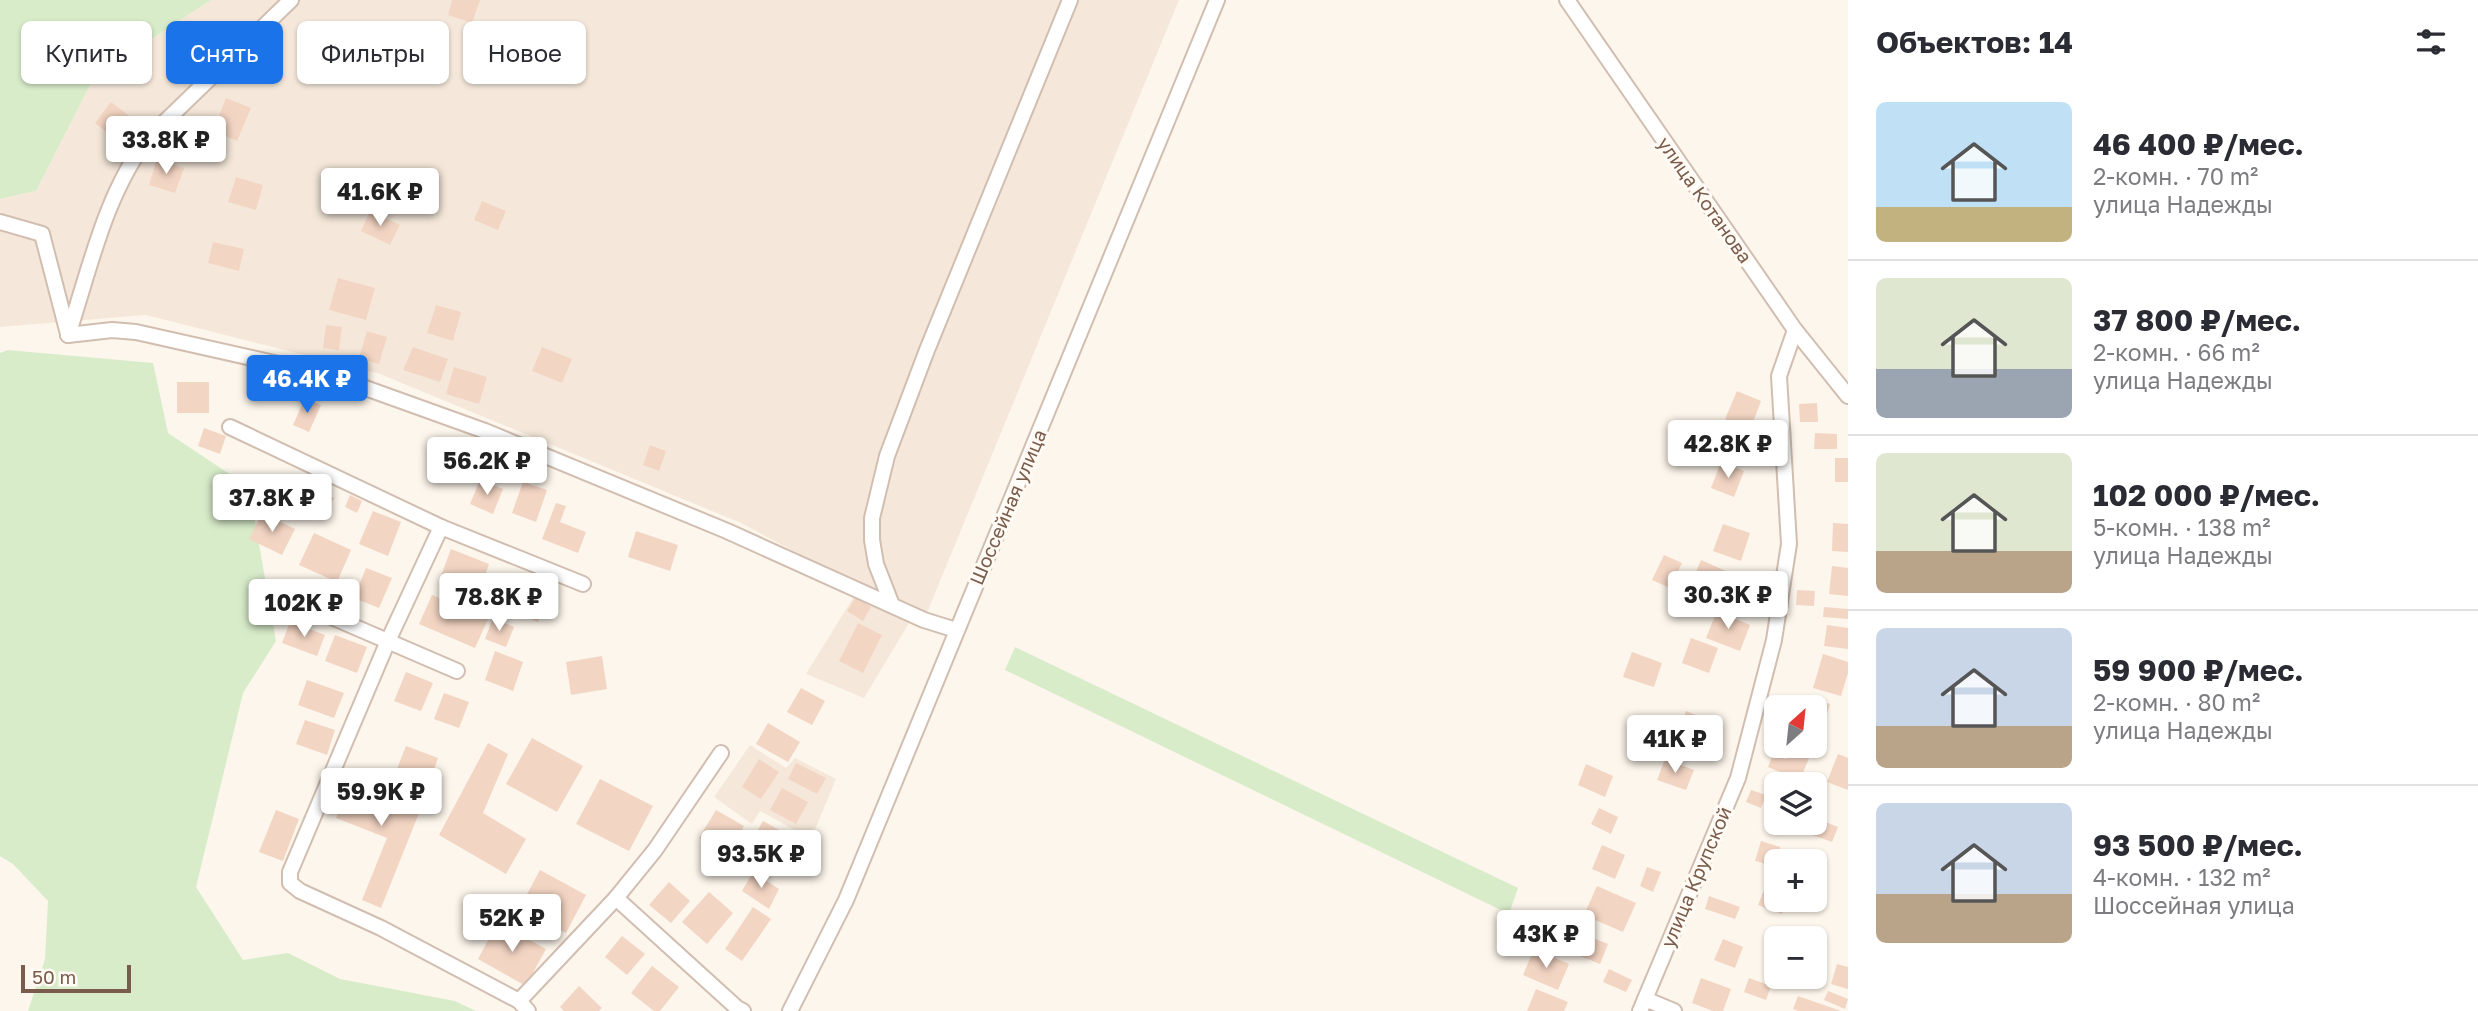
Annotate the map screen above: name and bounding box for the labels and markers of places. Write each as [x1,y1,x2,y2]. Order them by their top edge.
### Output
pin: 33.8K ₽ [101,116,231,176]
pin: 41.6K ₽ [315,168,445,228]
pin: 46.4K ₽ [242,356,372,415]
pin: 42.8K ₽ [1663,420,1793,480]
pin: 56.2K ₽ [422,438,552,497]
pin: 37.8K ₽ [207,475,337,534]
pin: 30.3K ₽ [1663,572,1793,631]
pin: 78.8K ₽ [434,574,564,633]
pin: 102K ₽ [247,580,361,639]
pin: 41K ₽ [1626,716,1724,775]
pin: 59.9K ₽ [316,768,446,828]
pin: 93.5K ₽ [696,830,826,890]
pin: 52K ₽ [463,894,561,954]
pin: 43K ₽ [1497,911,1595,970]

